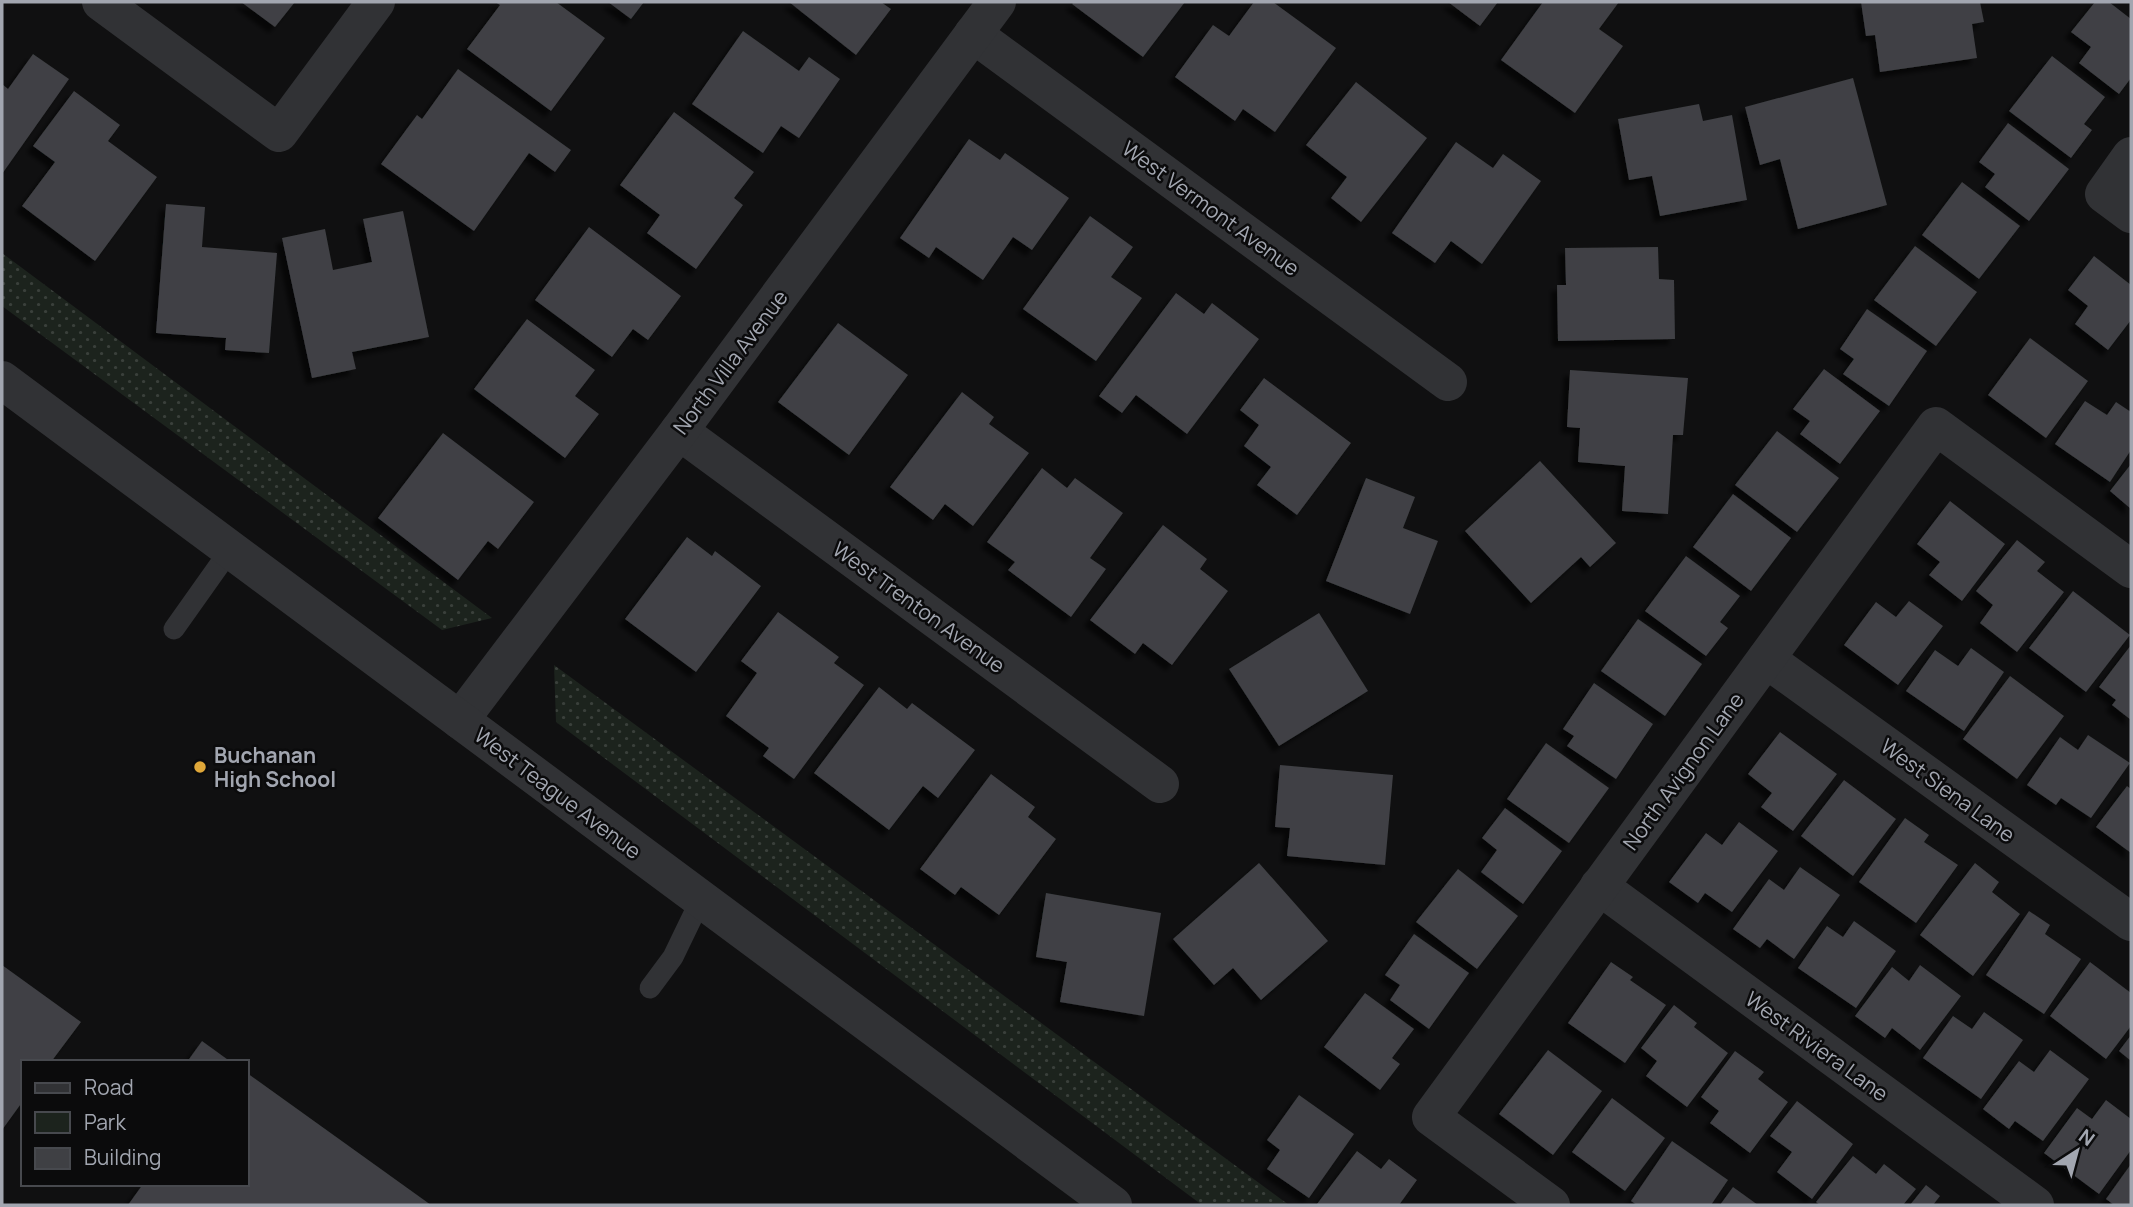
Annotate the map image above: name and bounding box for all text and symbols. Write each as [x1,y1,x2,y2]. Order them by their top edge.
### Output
street label: West Vermont Avenue [1117,134,1305,282]
street label: North Villa Avenue [666,284,794,440]
street label: West Trenton Avenue [827,535,1011,679]
street label: North Avignon Lane [1616,687,1750,855]
street label: West Teague Avenue [469,721,647,865]
street label: West Siena Lane [1875,732,2021,848]
place label: Buchanan High School [214,741,336,793]
marker: Buchanan High School [192,759,208,775]
street label: West Riviera Lane [1740,985,1894,1107]
legend [21,1060,248,1186]
text: Road [84,1073,134,1101]
text: Park [84,1108,126,1136]
north arrow [2042,1116,2112,1186]
text: N [2074,1123,2100,1152]
text: Building [84,1143,161,1171]

